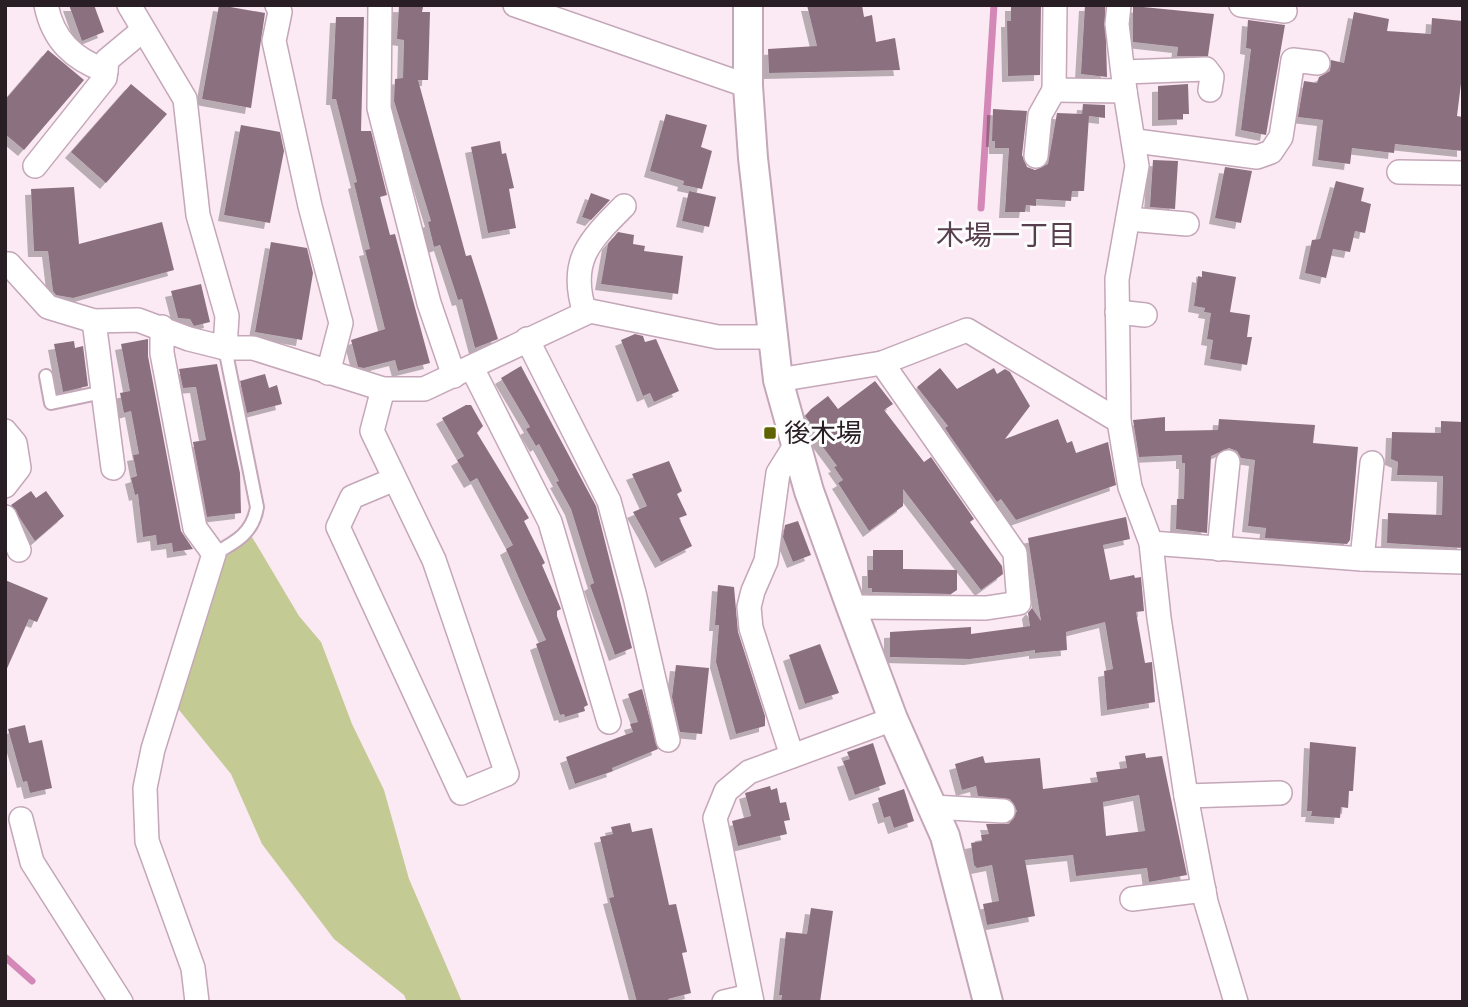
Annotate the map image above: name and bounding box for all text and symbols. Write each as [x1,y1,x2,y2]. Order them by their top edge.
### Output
district label: 木場一丁目 [936,217,1076,253]
place label: 後木場 [784,416,862,450]
marker: 後木場 [762,425,778,441]

